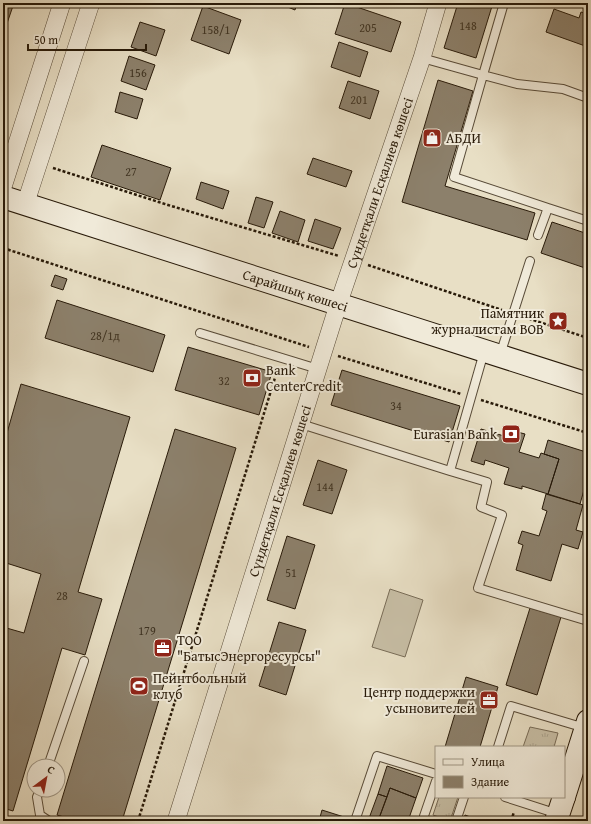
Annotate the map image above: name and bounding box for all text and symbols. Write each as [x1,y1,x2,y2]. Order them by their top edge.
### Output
house number: 148 [459,17,477,34]
house number: 205 [359,19,377,36]
house number: 158/1 [202,21,231,38]
scale bar [28,26,146,52]
text: 50 m [34,31,58,48]
house number: 156 [129,64,147,81]
house number: 201 [350,91,368,108]
street label: Сүндетқали Есқалиев көшесі [341,95,418,271]
shop icon: АБДИ [421,127,443,149]
place label: АБДИ [446,128,481,148]
house number: 27 [125,163,137,180]
street label: Сарайшық көшесі [240,264,351,317]
place label: Памятник журналистам ВОВ [431,303,545,339]
place icon: Памятник журналистам ВОВ [547,310,569,332]
house number: 28/1д [90,327,120,344]
place label: Bank CenterCredit [266,360,341,396]
bank icon: Bank CenterCredit [241,367,263,389]
house number: 32 [218,372,230,389]
house number: 34 [390,397,402,414]
street label: Сүндетқали Есқалиев көшесі [243,402,316,579]
bank icon: Eurasian Bank [500,423,522,445]
place label: Eurasian Bank [414,424,498,444]
house number: 144 [316,478,334,495]
house number: 51 [285,564,297,581]
house number: 28 [56,587,68,604]
house number: 179 [138,622,156,639]
place label: ТОО "БатысЭнергоресурсы" [177,630,321,666]
office icon: ТОО "БатысЭнергоресурсы" [152,637,174,659]
place label: Пейнтбольный клуб [153,668,247,704]
sports icon: Пейнтбольный клуб [128,675,150,697]
place label: Центр поддержки усыновителей [364,682,475,718]
office icon: Центр поддержки усыновителей [478,689,500,711]
legend [435,746,565,798]
text: Улица [471,753,505,770]
north arrow [26,758,66,798]
text: С [44,761,58,778]
text: Здание [471,773,510,790]

